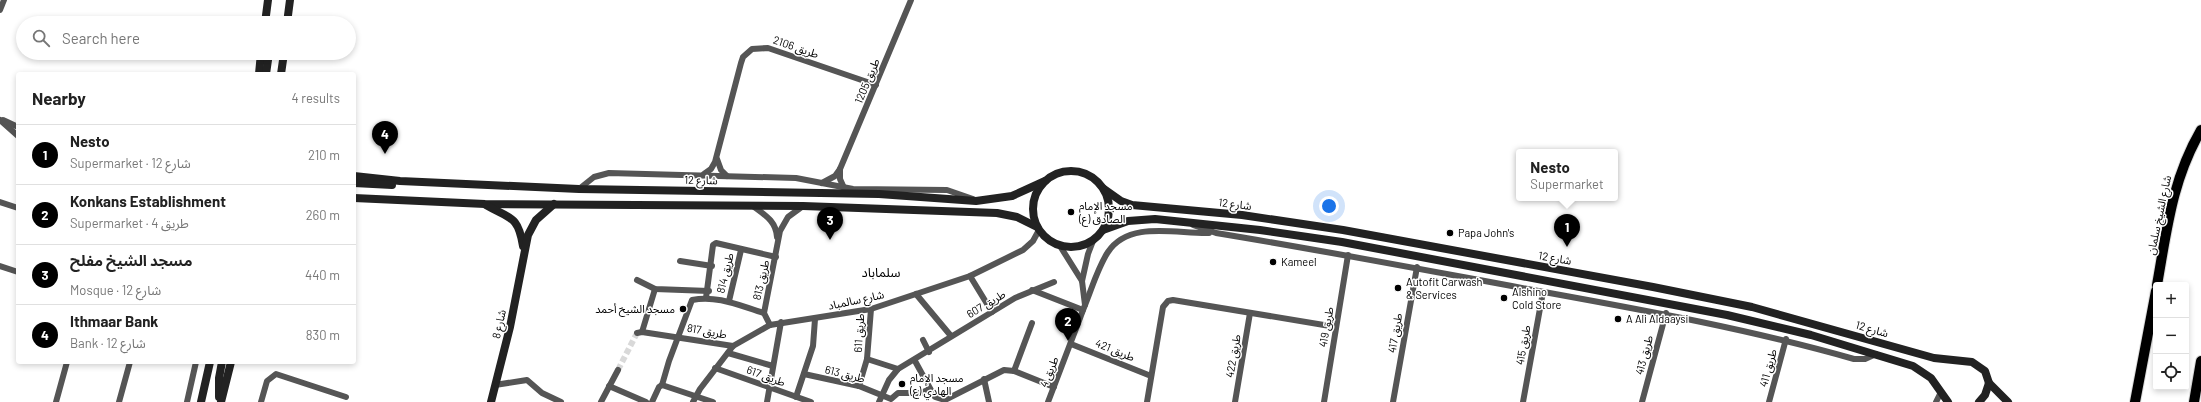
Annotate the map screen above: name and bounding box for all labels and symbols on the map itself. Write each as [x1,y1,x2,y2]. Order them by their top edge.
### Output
street label: طريق 2106 [771,33,821,61]
street label: طريق 1205 [851,56,883,106]
pin: 4 [372,121,398,154]
street label: شارع 12 [684,173,718,188]
street label: شارع الشيخ سلمان [2144,174,2175,256]
street label: شارع 12 [1217,195,1253,214]
your location [1319,196,1339,216]
place label: مسجد الإمام الصادق (ع) [1078,199,1133,227]
pin: 3 [817,207,843,240]
marker: مسجد الإمام الصادق (ع) [1066,207,1076,217]
pin: 1 [1554,214,1580,247]
place label: Papa John's [1458,226,1514,239]
marker: Papa John's [1445,228,1455,238]
street label: شارع 12 [1537,248,1573,269]
street label: طريق 814 [713,251,737,295]
place label: Kameel [1281,255,1317,268]
marker: Kameel [1268,257,1278,267]
street label: طريق 813 [750,259,772,301]
district label: سلماباد [862,264,900,280]
place label: Autofit Carwash & Services [1406,275,1483,301]
marker: Autofit Carwash & Services [1393,283,1403,293]
place label: Alshino Cold Store [1512,285,1562,311]
street label: شارع سالمباد [827,287,886,314]
street label: طريق 607 [964,287,1008,321]
marker: Alshino Cold Store [1499,293,1509,303]
place label: مسجد الشيخ أحمد [595,302,675,317]
marker: مسجد الشيخ أحمد [678,304,688,314]
street label: طريق 419 [1316,306,1336,348]
street label: شارع 8 [489,308,510,340]
pin: 2 [1055,308,1081,341]
street label: طريق 417 [1385,312,1405,354]
place label: A Ali Aldaaysi [1626,312,1688,325]
street label: طريق 611 [851,313,867,353]
marker: A Ali Aldaaysi [1613,314,1623,324]
street label: شارع 12 [1854,318,1890,341]
street label: طريق 817 [686,321,728,341]
street label: طريق 415 [1513,324,1533,366]
street label: طريق 422 [1222,333,1244,379]
street label: طريق 413 [1632,334,1656,376]
street label: طريق 421 [1093,336,1137,364]
street label: طريق 411 [1756,348,1780,388]
street label: طريق 4 [1037,355,1062,389]
street label: طريق 613 [823,362,867,386]
street label: طريق 617 [745,363,787,390]
place label: مسجد الإمام الهادي (ع) [909,371,964,401]
marker: مسجد الإمام الهادي (ع) [897,379,907,389]

